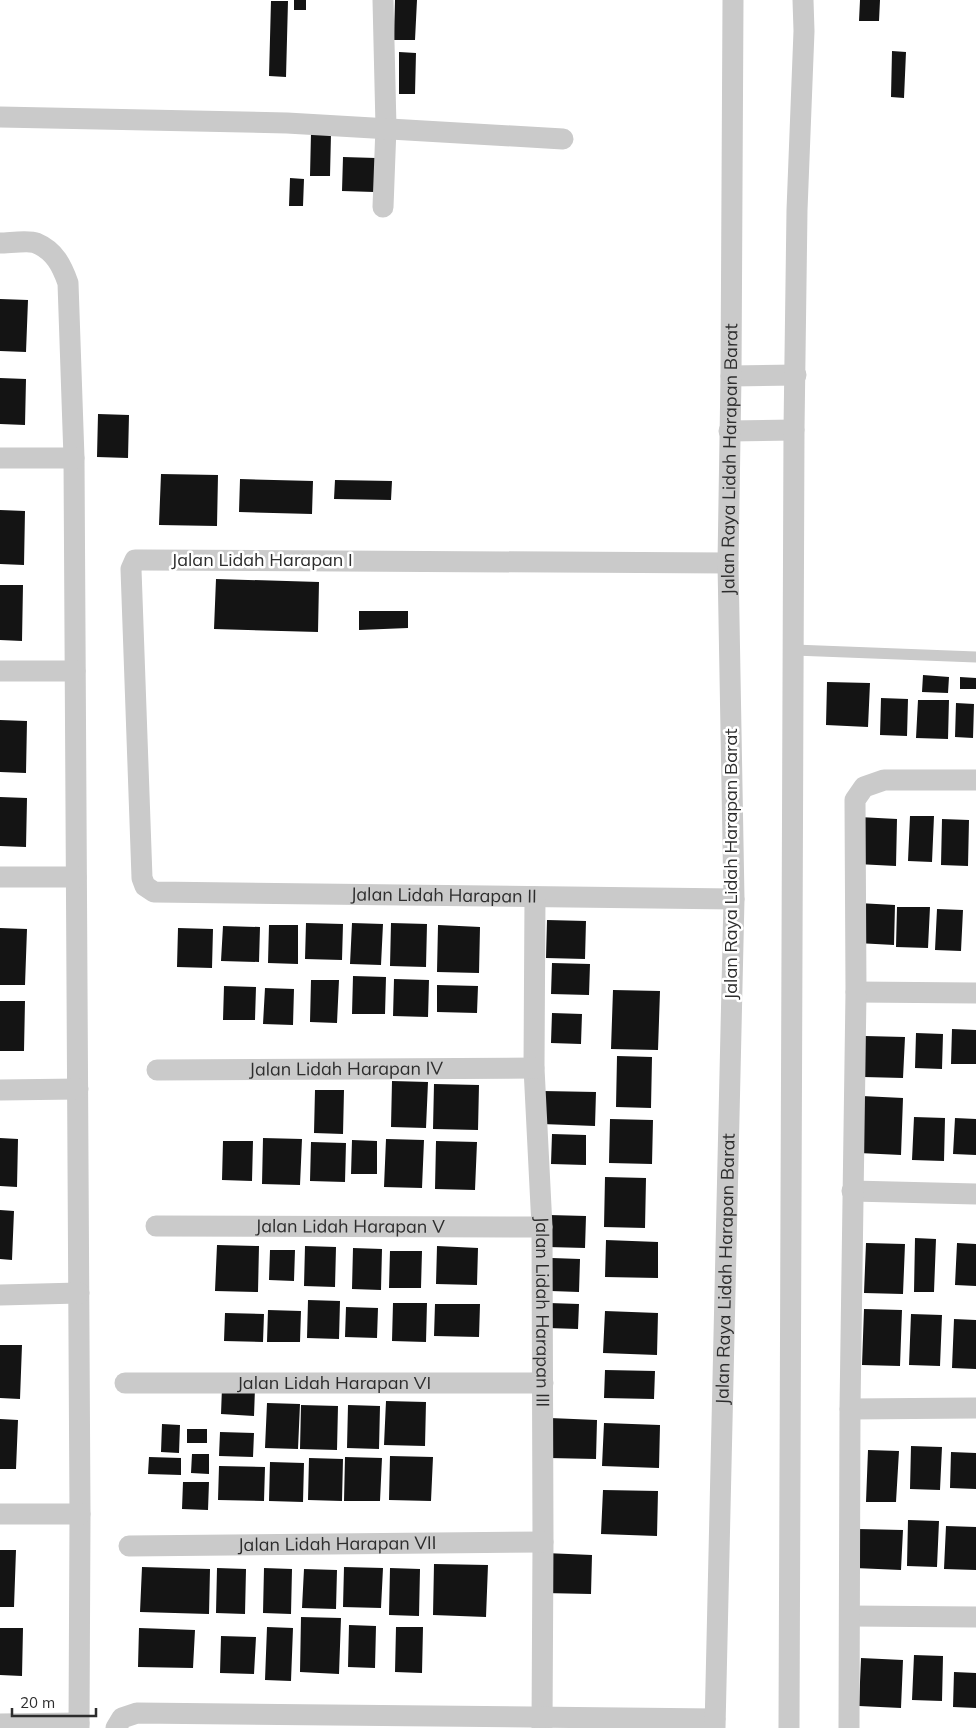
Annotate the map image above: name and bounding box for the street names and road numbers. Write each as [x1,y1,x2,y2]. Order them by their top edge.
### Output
street label: Jalan Raya Lidah Harapan Barat [716,323,742,595]
street label: Jalan Lidah Harapan I [171,548,353,571]
street label: Jalan Raya Lidah Harapan Barat [719,728,742,1000]
street label: Jalan Lidah Harapan II [350,882,537,908]
street label: Jalan Lidah Harapan IV [249,1056,444,1081]
street label: Jalan Raya Lidah Harapan Barat [710,1133,740,1405]
street label: Jalan Lidah Harapan V [255,1214,445,1238]
street label: Jalan Lidah Harapan III [530,1216,555,1407]
street label: Jalan Lidah Harapan VI [237,1371,431,1394]
street label: Jalan Lidah Harapan VII [237,1531,436,1556]

